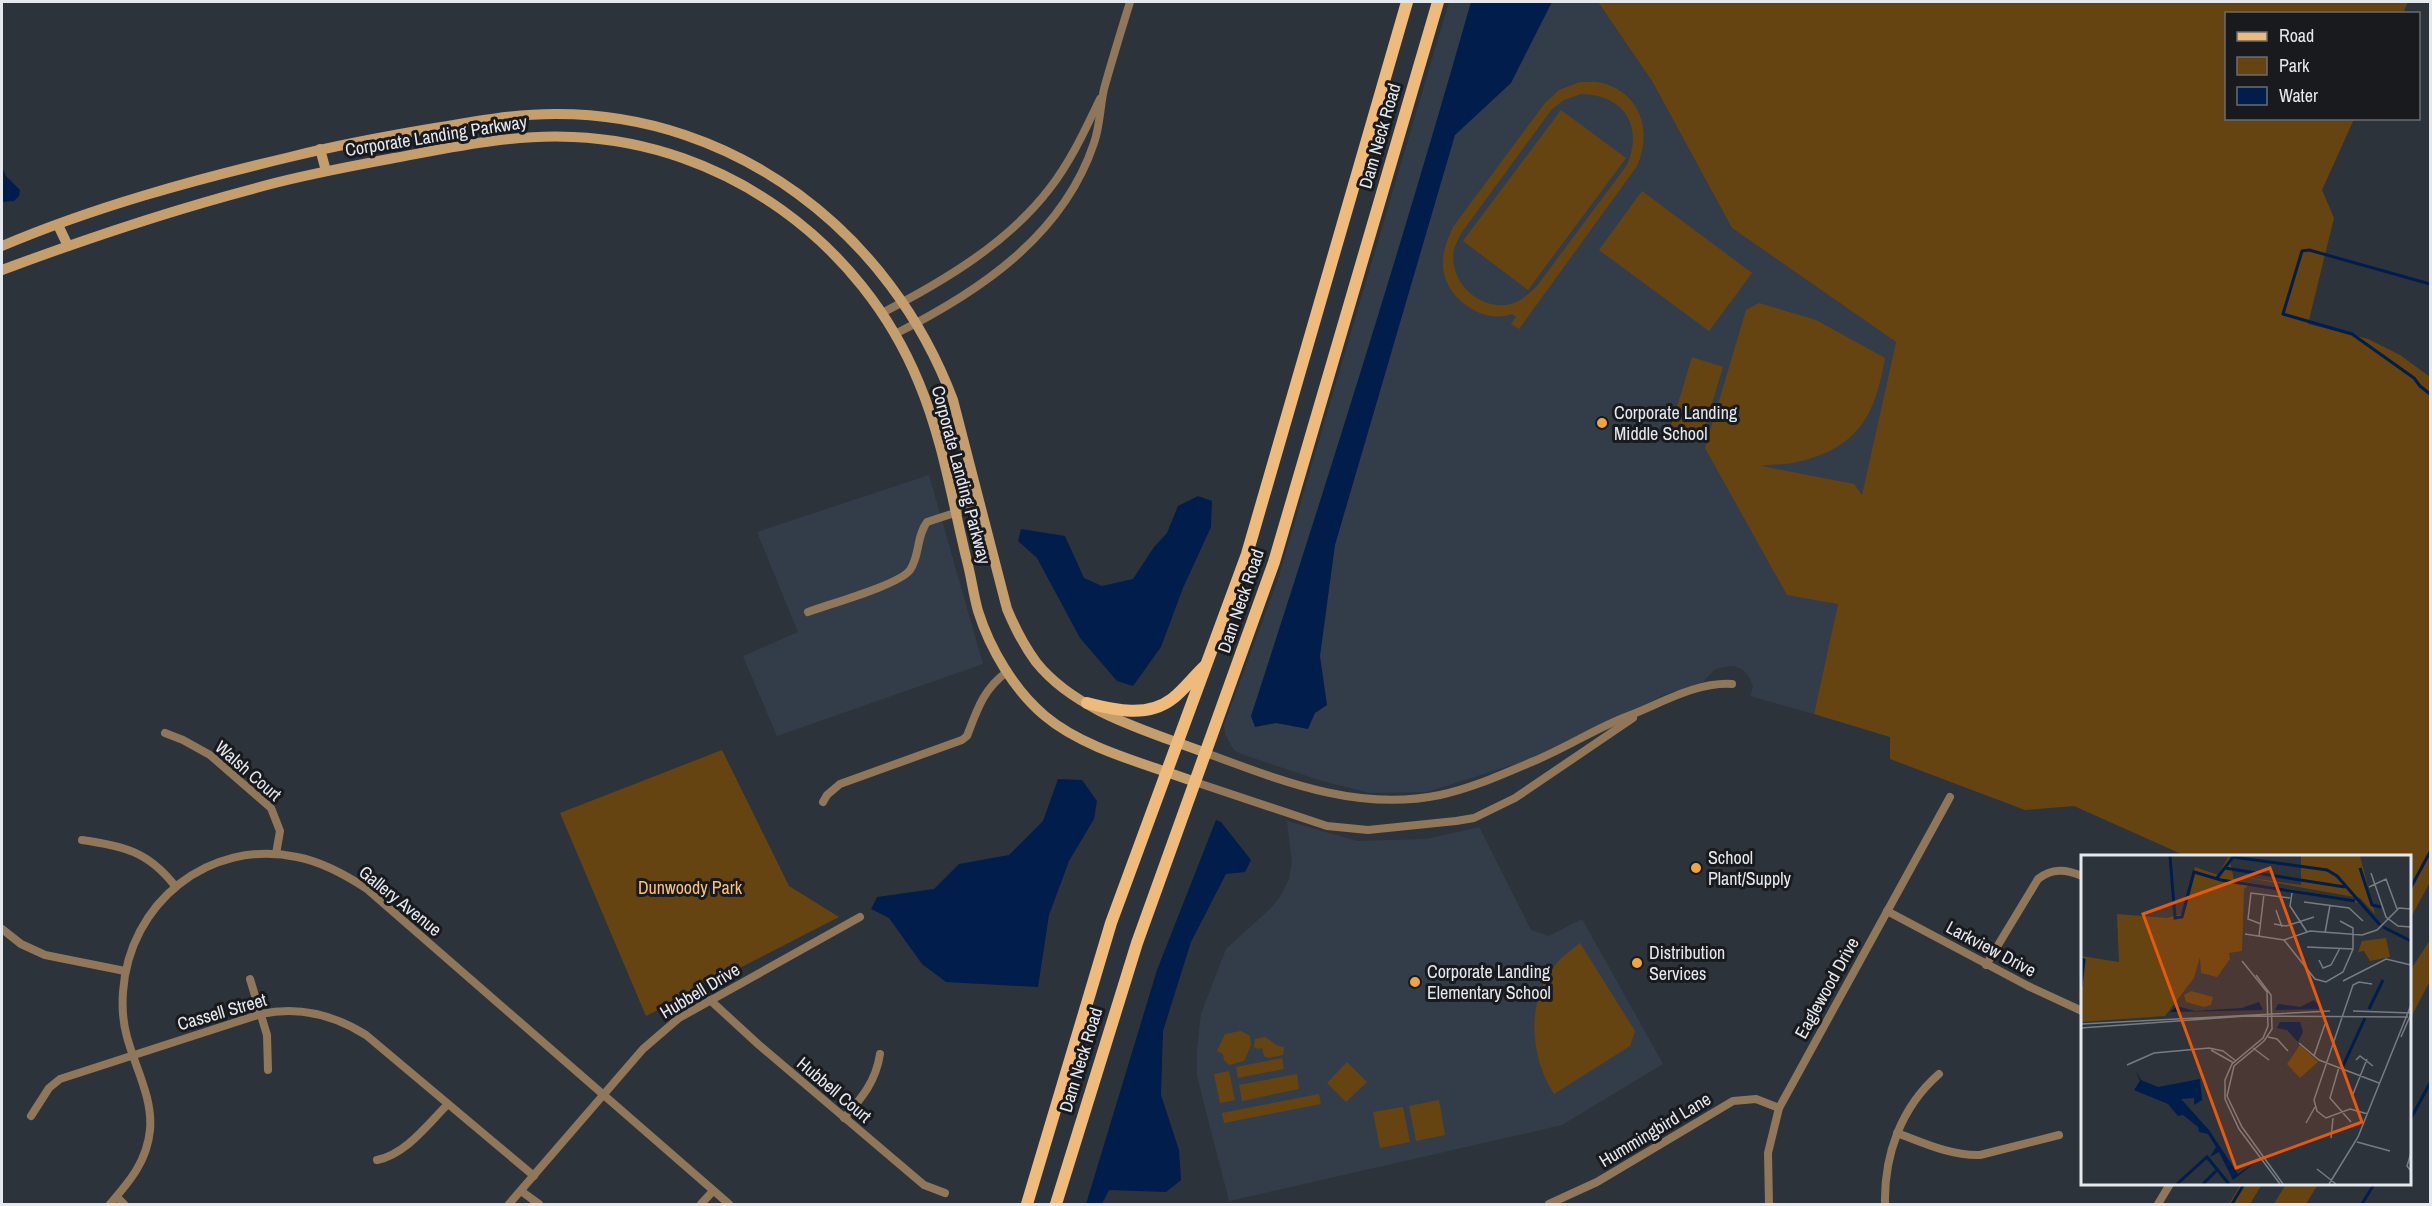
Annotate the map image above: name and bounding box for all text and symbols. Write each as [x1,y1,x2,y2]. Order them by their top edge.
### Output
legend [2225,12,2420,120]
text: Road [2279,23,2314,48]
text: Park [2279,53,2310,78]
street label: Dam Neck Road [1353,80,1406,191]
text: Water [2279,83,2318,108]
street label: Corporate Landing Parkway [343,109,529,162]
street label: Corporate Landing Parkway [926,383,997,567]
place label: Corporate Landing Middle School [1614,400,1738,446]
marker: Corporate Landing Middle School [1595,416,1609,430]
street label: Dam Neck Road [1211,546,1270,656]
street label: Walsh Court [210,735,287,807]
place label: School Plant/Supply [1708,845,1791,891]
inset map [2081,855,2411,1185]
street label: Gallery Avenue [354,859,447,942]
marker: School Plant/Supply [1689,861,1703,875]
park label: Dunwoody Park [638,875,743,900]
street label: Larkview Drive [1942,914,2041,983]
street label: Eaglewood Drive [1788,933,1865,1043]
place label: Distribution Services [1649,940,1725,986]
marker: Distribution Services [1630,956,1644,970]
street label: Hubbell Drive [655,957,744,1024]
place label: Corporate Landing Elementary School [1427,959,1551,1005]
marker: Corporate Landing Elementary School [1408,975,1422,989]
street label: Cassell Street [174,987,269,1036]
street label: Dam Neck Road [1053,1004,1108,1115]
street label: Hubbell Court [792,1051,877,1128]
street label: Hummingbird Lane [1594,1086,1715,1173]

